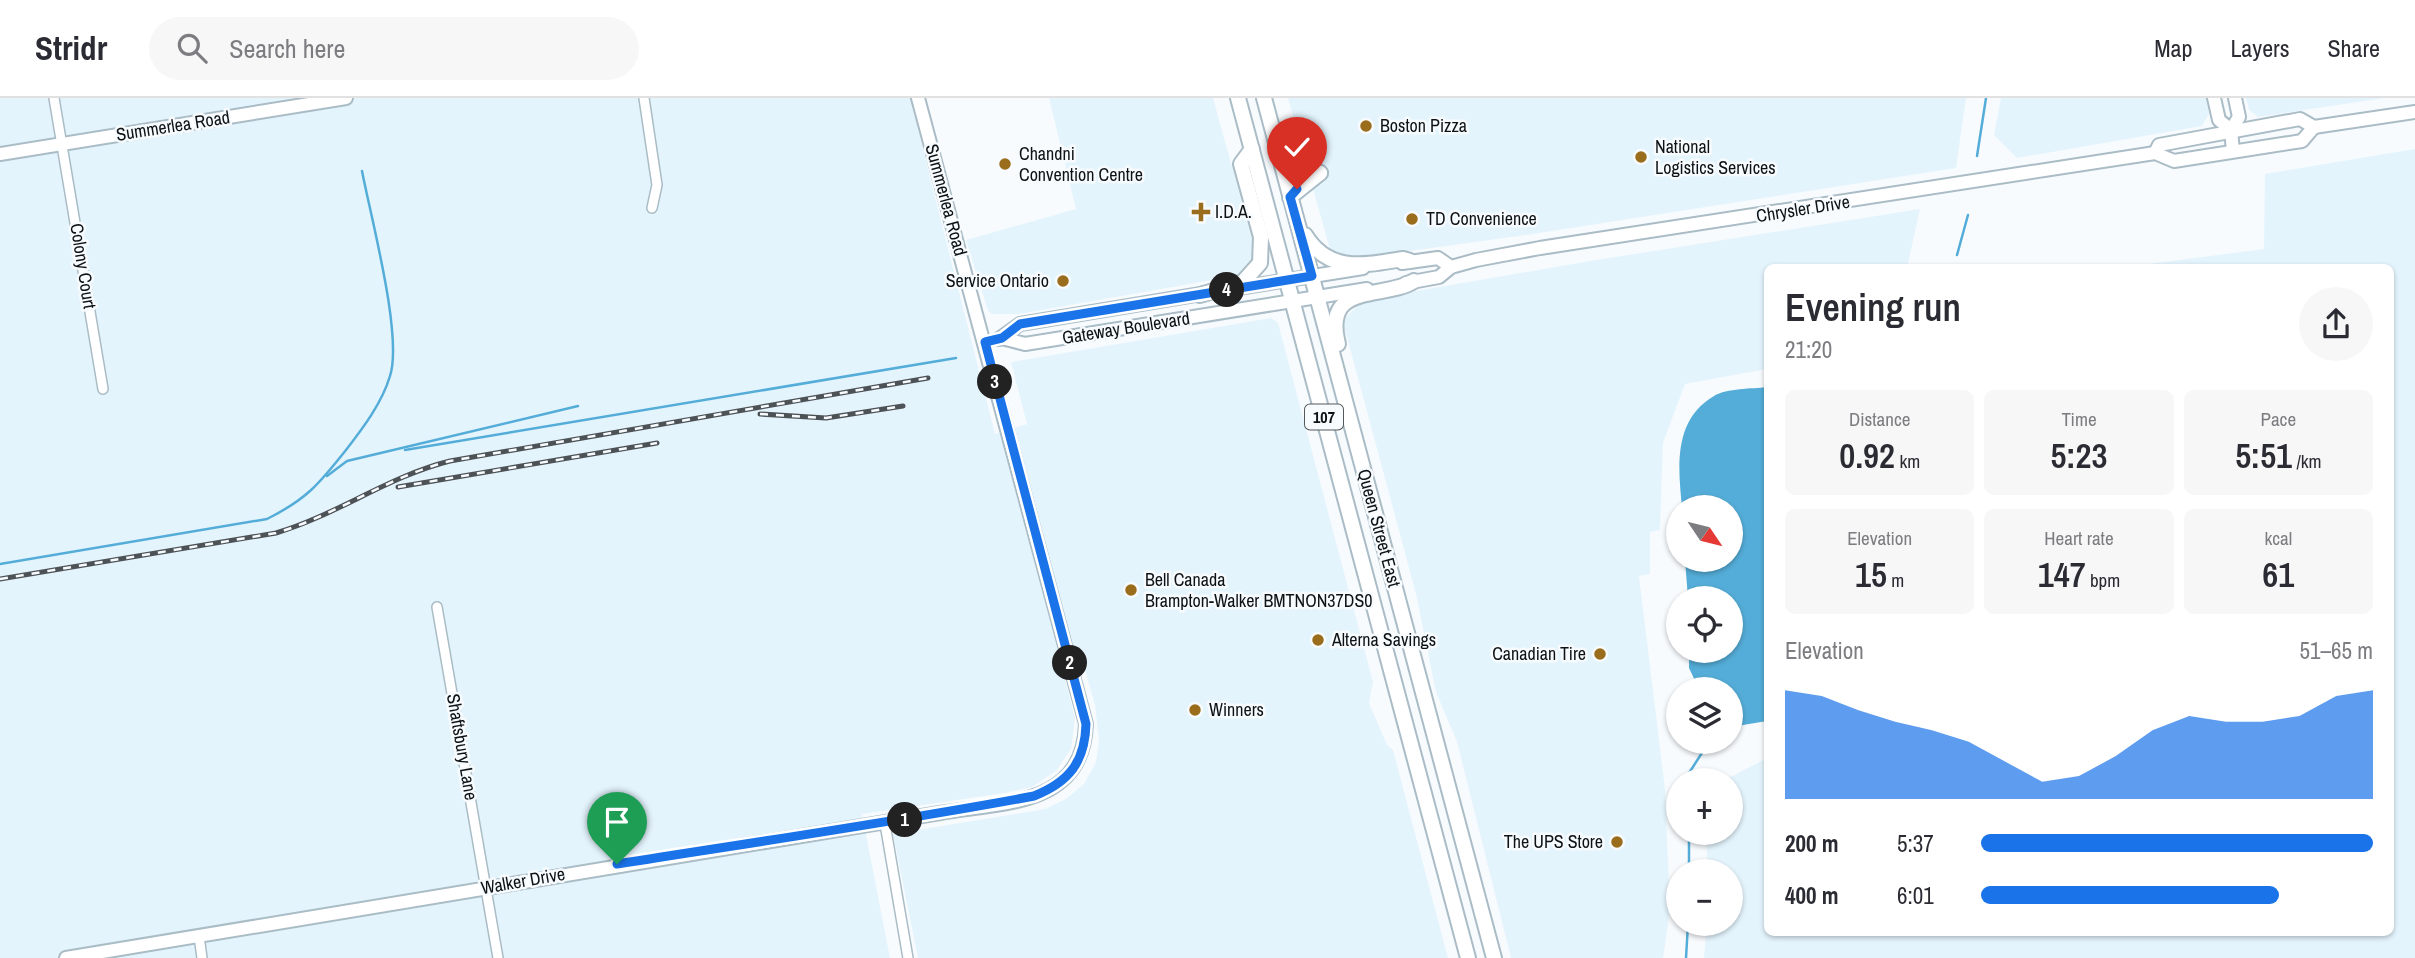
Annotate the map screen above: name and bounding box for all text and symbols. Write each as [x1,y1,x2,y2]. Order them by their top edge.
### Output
search box [149,17,639,80]
text: Stridr [35,26,107,70]
icon: search [173,29,211,67]
text: Search here [229,31,345,66]
text: Map [2154,32,2192,64]
text: Layers [2230,32,2289,64]
text: Share [2327,32,2380,64]
street label: Summerlea Road [114,104,232,147]
place label: Boston Pizza [1380,113,1467,138]
pin [1267,117,1327,189]
marker: Boston Pizza [1358,118,1374,134]
icon: check [1278,128,1316,166]
place label: National Logistics Services [1655,134,1776,180]
street label: Summerlea Road [920,141,973,259]
place label: Chandni Convention Centre [1019,141,1143,187]
marker: National Logistics Services [1633,149,1649,165]
marker: Chandni Convention Centre [997,156,1013,172]
street label: Chrysler Drive [1754,189,1851,228]
place label: I.D.A. [1215,199,1252,224]
marker: I.D.A. [1193,204,1209,220]
place label: TD Convenience [1426,206,1537,231]
marker: TD Convenience [1404,211,1420,227]
street label: Colony Court [64,221,103,310]
place label: Service Ontario [946,268,1049,293]
pin: 4 [1210,272,1244,308]
marker: Service Ontario [1055,273,1071,289]
text: 4 [1222,276,1231,302]
text: Evening run [1785,282,1961,333]
button: share [2299,287,2373,361]
street label: Gateway Boulevard [1060,305,1191,350]
text: 21:20 [1785,334,1832,365]
pin: 3 [978,364,1012,400]
text: 3 [990,368,999,394]
road number: 107 [1305,404,1343,430]
text: Distance [1849,406,1910,432]
text: Time [2061,406,2097,432]
text: Pace [2261,406,2296,432]
text: 0.92 [1839,432,1895,479]
text: 5:23 [2051,432,2107,479]
text: 5:51 [2235,432,2292,479]
text: km [1895,448,1920,474]
text: /km [2292,448,2322,474]
street label: Queen Street East [1352,466,1407,590]
north arrow [1666,495,1743,572]
map controls [1666,495,1743,936]
text: Elevation [1847,525,1912,551]
text: Heart rate [2044,525,2114,551]
text: kcal [2264,525,2292,551]
text: 15 [1855,551,1887,598]
text: 147 [2038,551,2086,598]
text: 61 [2262,551,2294,598]
place label: Bell Canada Brampton-Walker BMTNON37DS0 [1145,567,1372,613]
text: m [1887,567,1904,593]
text: bpm [2086,567,2120,593]
marker: Bell Canada Brampton-Walker BMTNON37DS0 [1123,582,1139,598]
button: locate [1666,586,1743,663]
place label: Alterna Savings [1331,627,1436,652]
marker: Alterna Savings [1310,632,1326,648]
text: Elevation [1785,635,1864,666]
text: 51–65 m [2300,635,2373,666]
place label: Canadian Tire [1492,641,1586,666]
pin: 2 [1052,646,1088,680]
marker: Canadian Tire [1592,646,1608,662]
text: 2 [1065,649,1074,675]
button: layers [1666,677,1743,754]
street label: Shaftsbury Lane [441,692,484,802]
place label: Winners [1209,697,1264,722]
marker: Winners [1187,702,1203,718]
button: + [1666,768,1743,845]
pin [587,792,647,864]
pin: 1 [888,802,922,838]
icon: arrive [598,803,636,841]
text: 1 [900,806,909,832]
text: 200 m [1785,828,1838,859]
text: 5:37 [1897,828,1934,859]
place label: The UPS Store [1504,829,1603,854]
marker: The UPS Store [1609,834,1625,850]
button: − [1666,859,1743,936]
street label: Walker Drive [479,861,567,900]
text: 400 m [1785,880,1838,911]
text: 6:01 [1897,880,1934,911]

